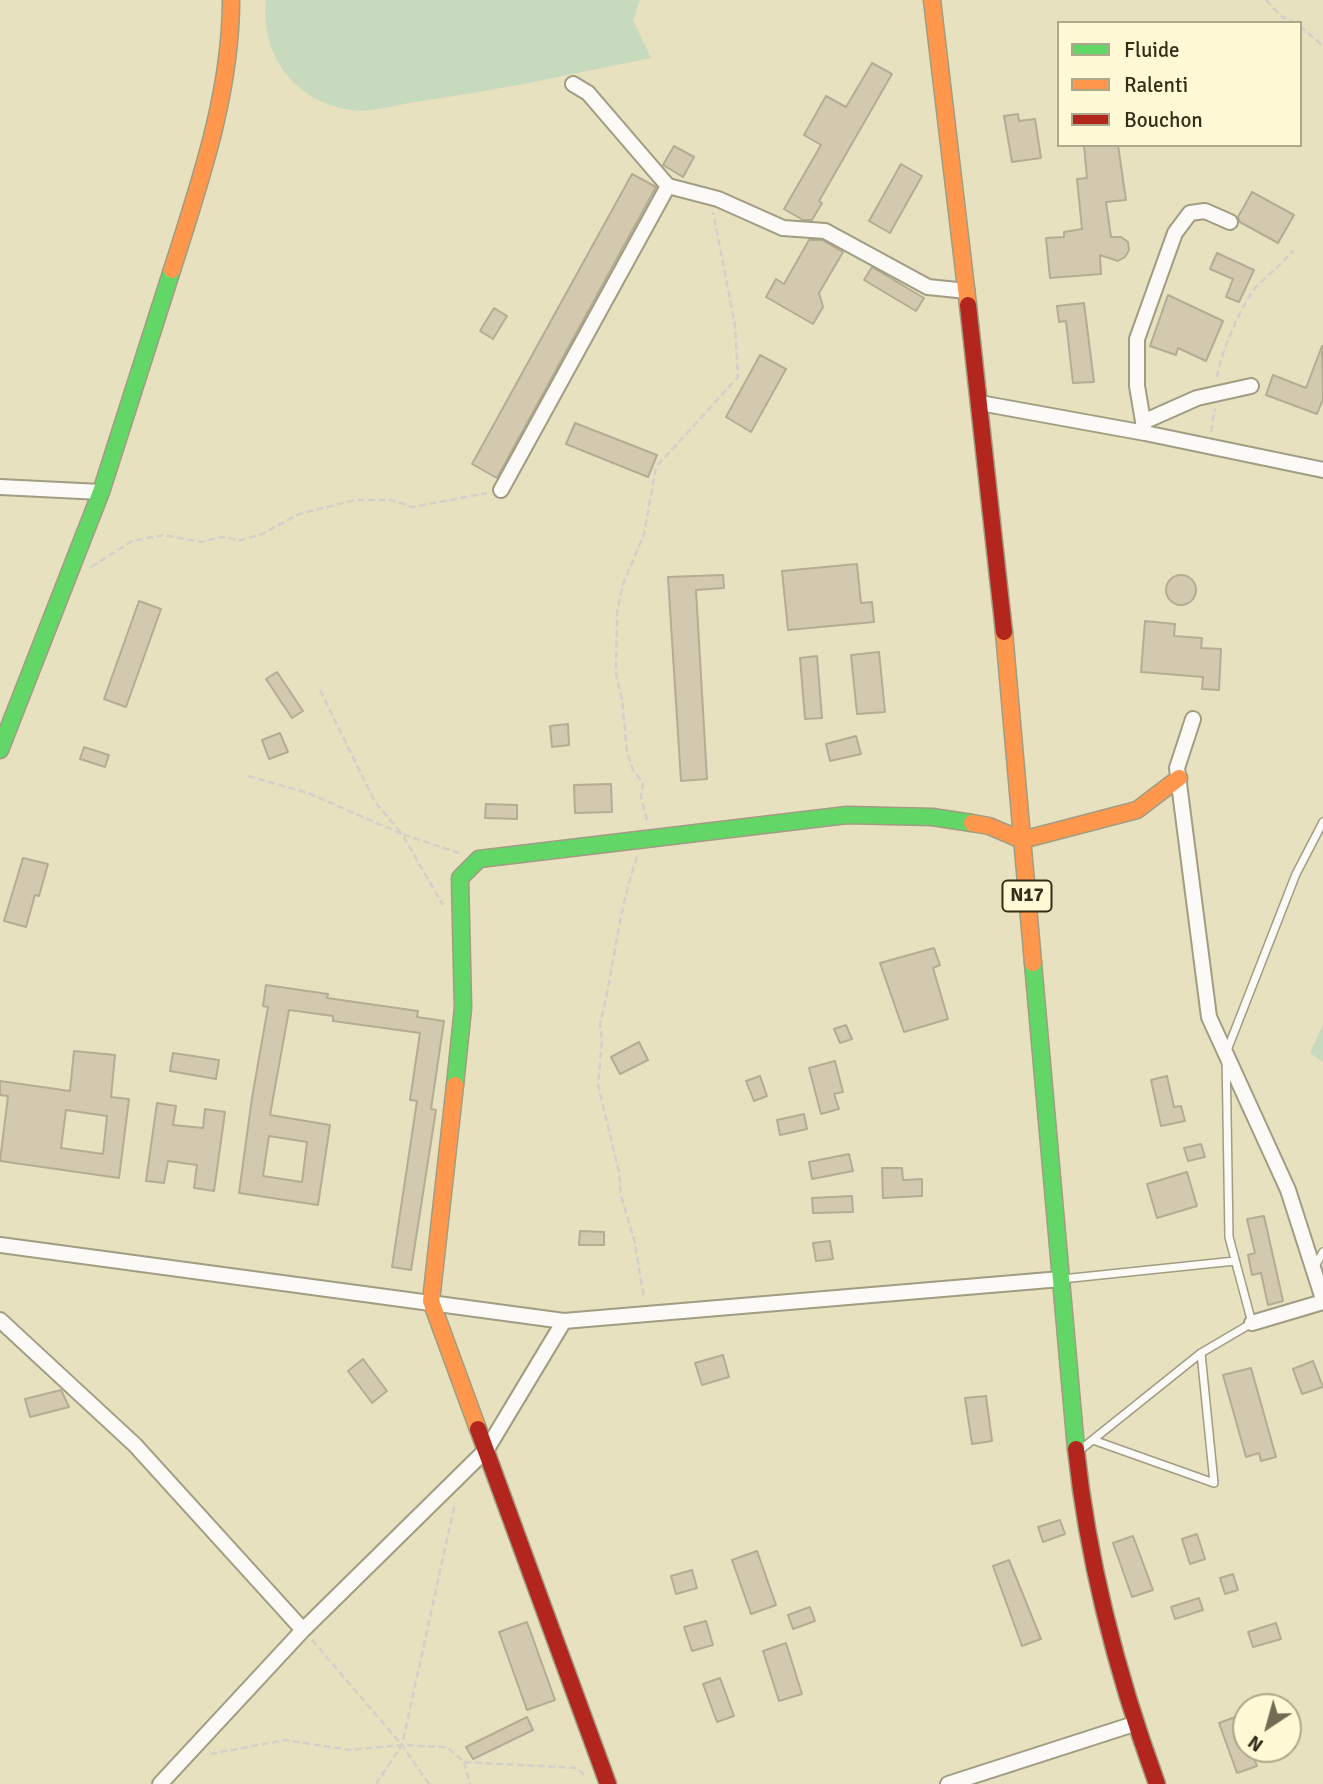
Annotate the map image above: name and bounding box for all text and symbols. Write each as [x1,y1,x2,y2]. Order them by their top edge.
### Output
legend [1057,21,1302,147]
text: Fluide [1124,37,1180,63]
text: Ralenti [1124,72,1188,98]
text: Bouchon [1124,107,1203,133]
road number: N17 [1002,880,1052,912]
north arrow [1232,1693,1302,1763]
text: N [1243,1730,1268,1757]

